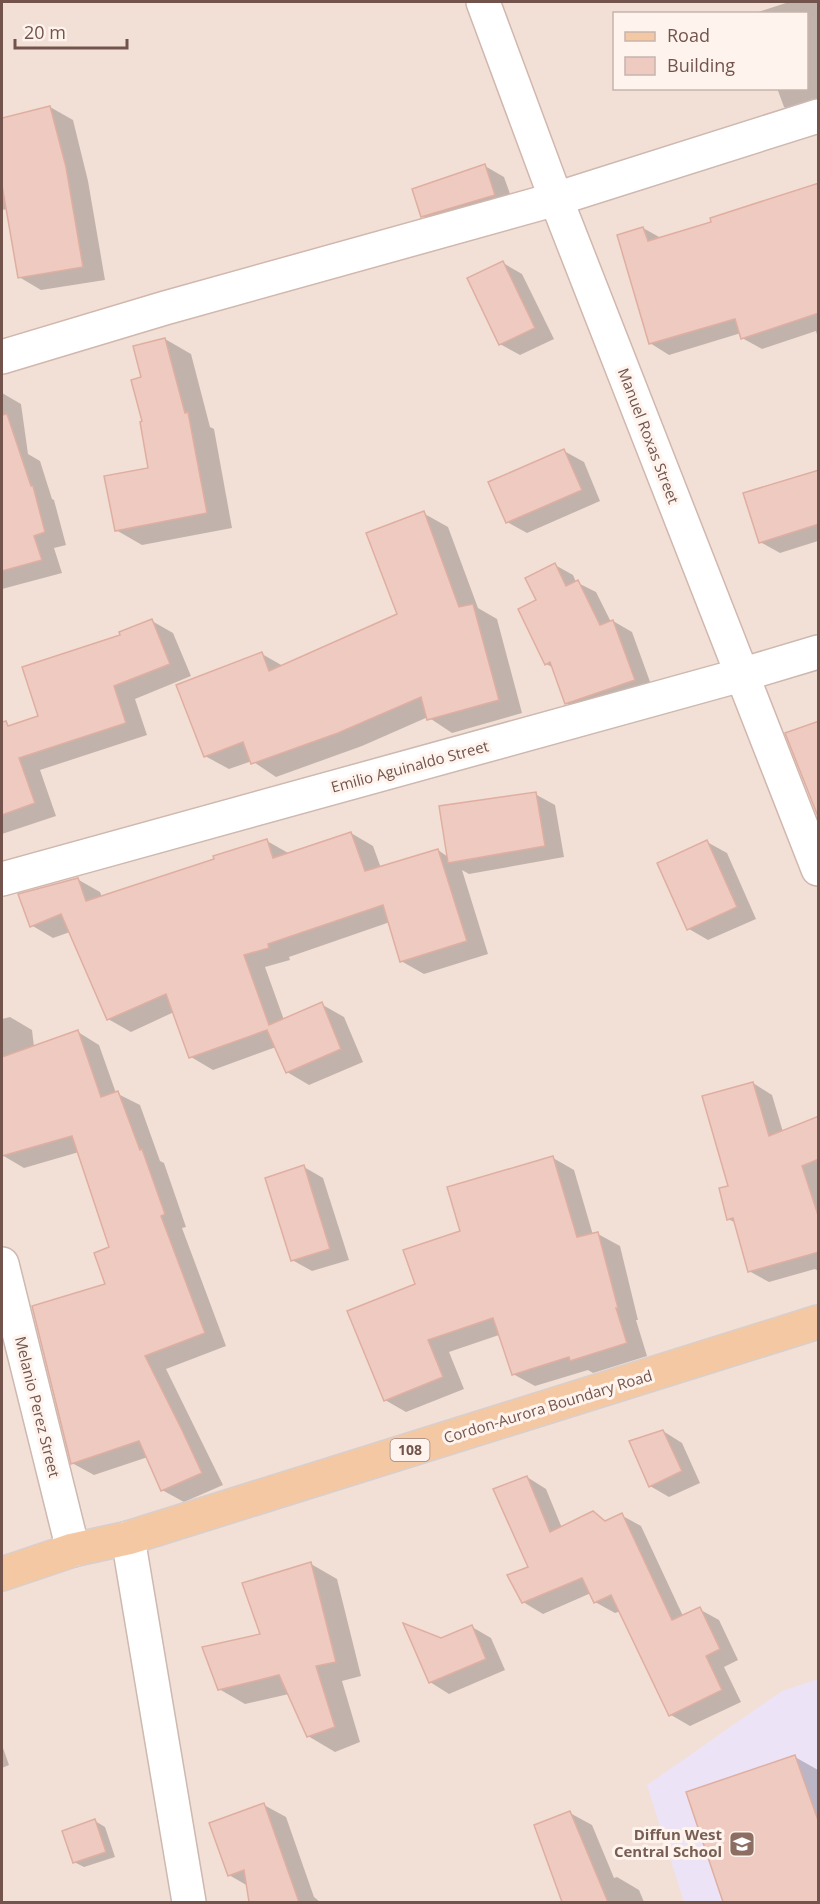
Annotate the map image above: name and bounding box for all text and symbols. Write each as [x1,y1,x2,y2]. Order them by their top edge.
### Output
scale bar [15,12,128,50]
legend [613,12,808,90]
text: 20 m [24,20,66,44]
text: Road [667,23,710,47]
text: Building [667,53,735,77]
street label: Manuel Roxas Street [614,365,684,506]
street label: Emilio Aguinaldo Street [329,735,491,797]
street label: Melanio Perez Street [11,1334,65,1479]
street label: Cordon-Aurora Boundary Road [441,1365,654,1447]
road number: 108 [390,1439,430,1461]
place label: Diffun West Central School [614,1824,722,1861]
school or university icon: Diffun West Central School [727,1829,757,1859]

